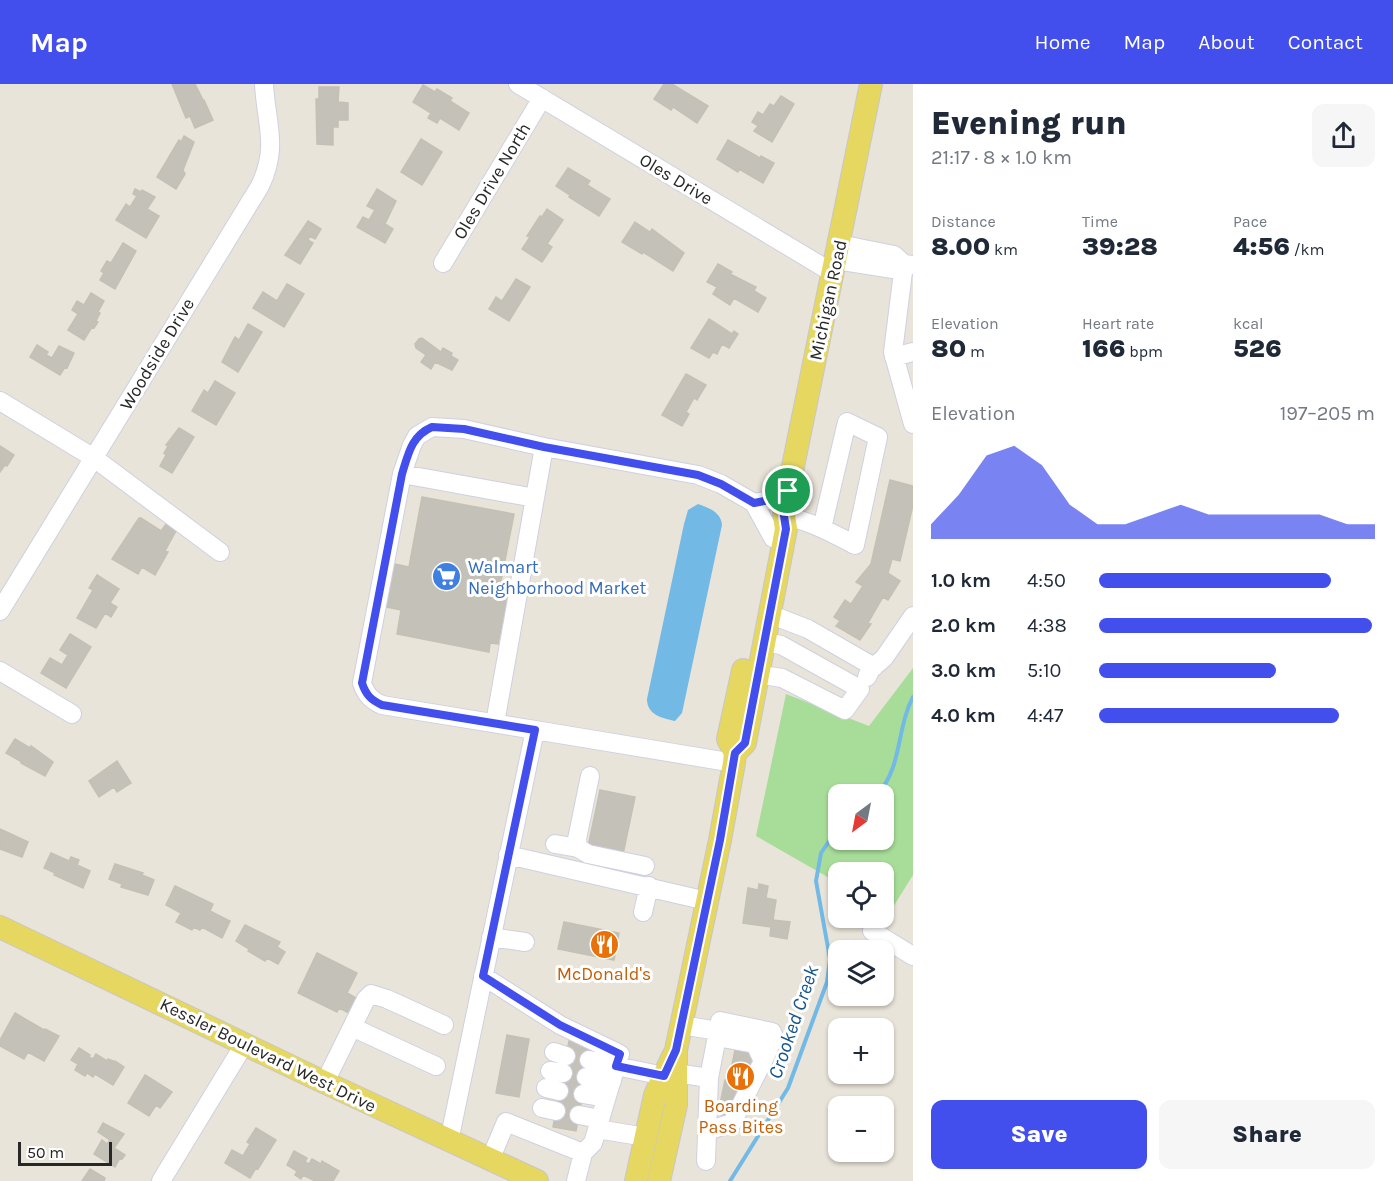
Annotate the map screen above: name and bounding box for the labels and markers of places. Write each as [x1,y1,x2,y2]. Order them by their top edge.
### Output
pin [762,465,813,516]
place label: Walmart Neighborhood Market [468,556,646,599]
supermarket icon: Walmart Neighborhood Market [431,561,463,593]
restaurant icon: McDonald's [588,929,620,961]
place label: McDonald's [557,963,651,985]
restaurant icon: Boarding Pass Bites [725,1061,757,1093]
place label: Boarding Pass Bites [698,1095,784,1138]

